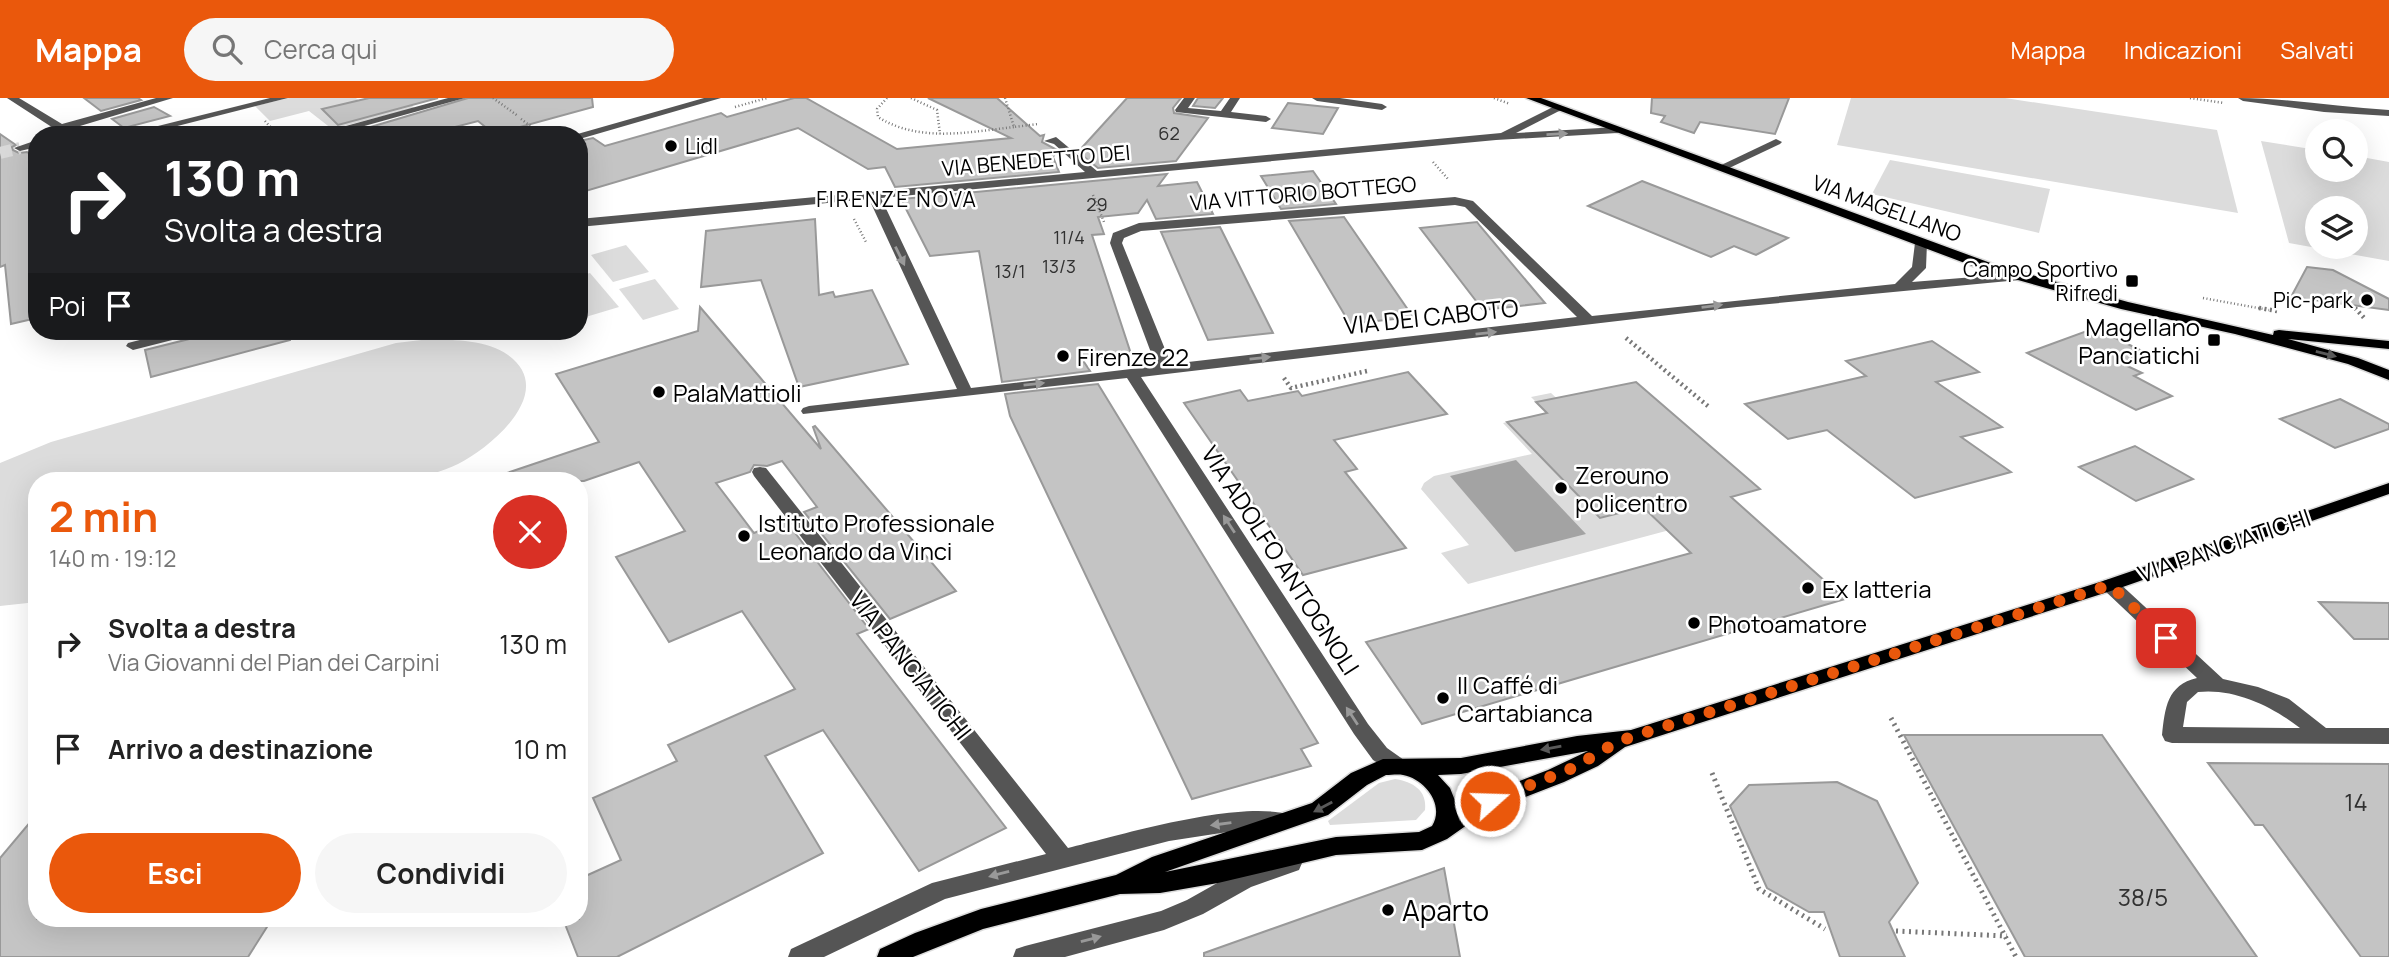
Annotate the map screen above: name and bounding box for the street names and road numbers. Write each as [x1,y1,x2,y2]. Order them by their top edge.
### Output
street label: VIA BENEDETTO DEI [941,138,1131,182]
street label: VIA MAGELLANO [1809,168,1965,248]
street label: VIA VITTORIO BOTTEGO [1189,169,1417,217]
street label: VIA DEI CABOTO [1342,290,1520,342]
street label: VIA ADOLFO ANTOGNOLI [1194,439,1368,681]
street label: VIA PANCIATICHI [2133,500,2315,590]
street label: VIA PANCIATICHI [842,584,980,746]

